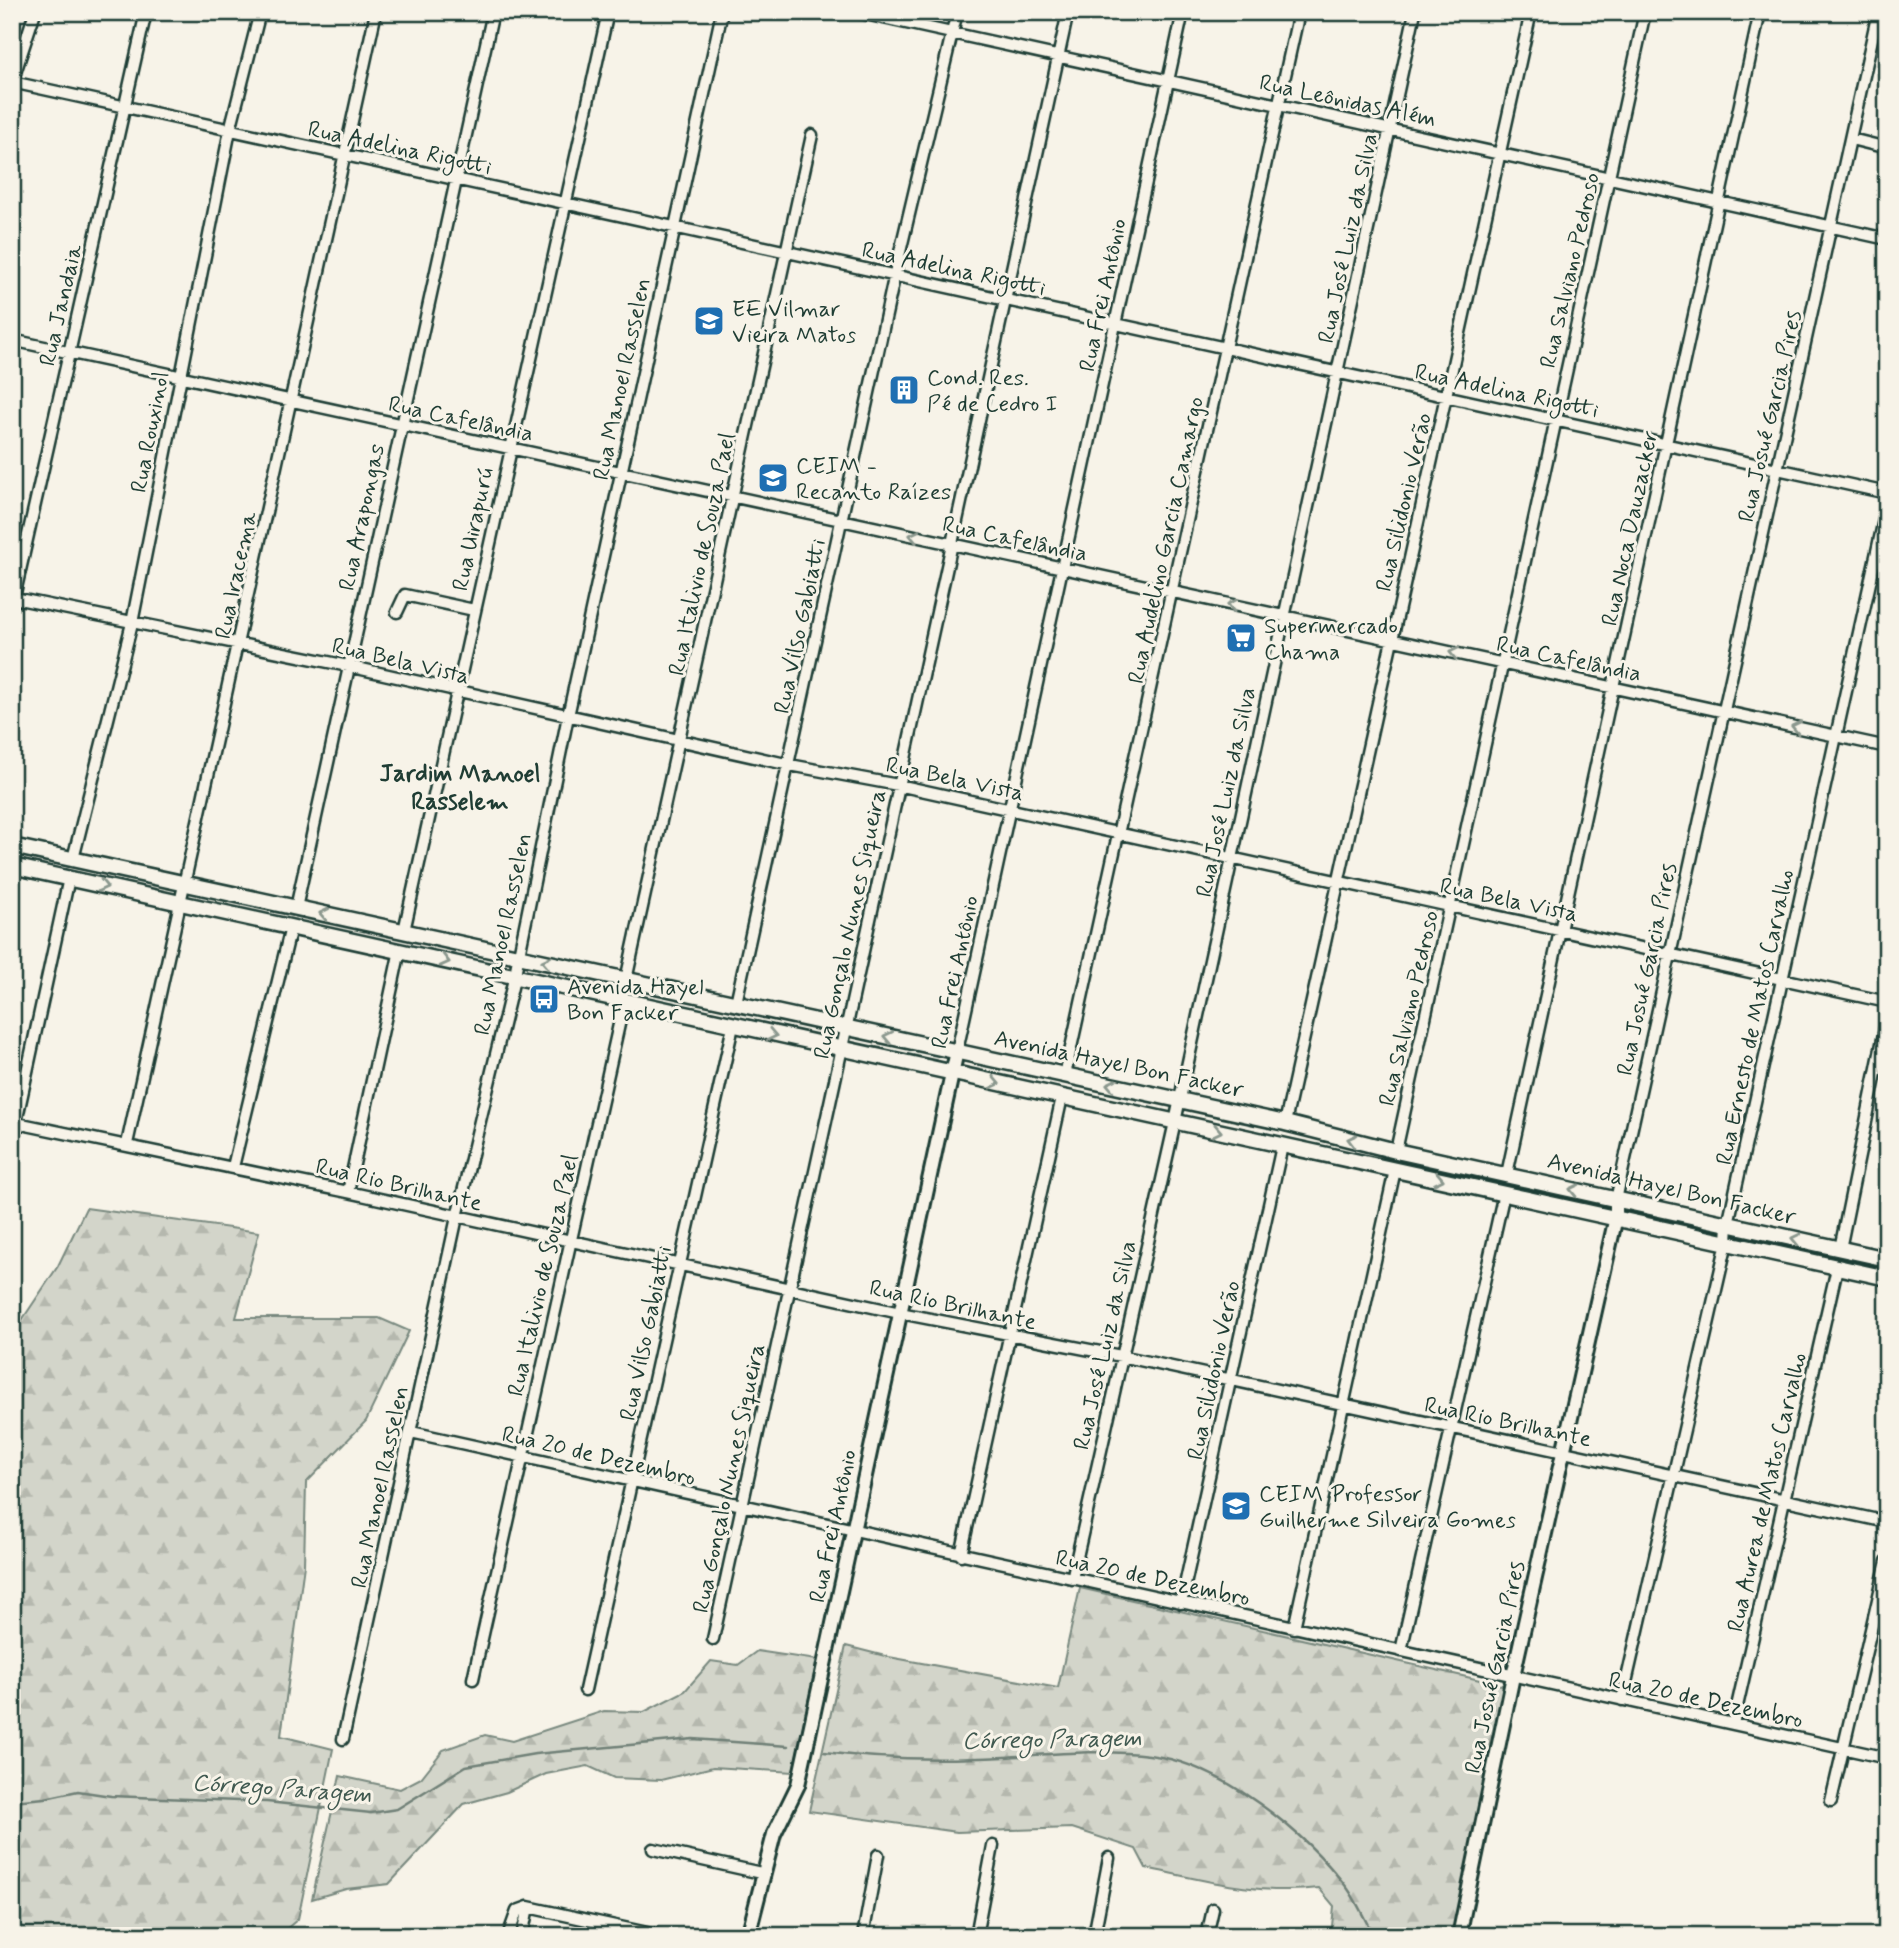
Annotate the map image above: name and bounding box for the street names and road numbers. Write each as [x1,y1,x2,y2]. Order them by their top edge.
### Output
street label: Rua Leônidas Além [1256,69,1439,135]
street label: Rua Adelina Rigotti [304,115,494,185]
street label: Rua José Luiz da Silva [1312,131,1386,346]
street label: Rua Salviano Pedroso [1534,170,1608,371]
street label: Rua Frei Antônio [1073,216,1135,375]
street label: Rua Adelina Rigotti [858,236,1048,306]
street label: Rua Jandaia [33,241,91,369]
street label: Rua Manoel Rasselen [587,276,659,483]
street label: Rua Josué Garcia Pires [1732,308,1810,525]
street label: Rua Adelina Rigotti [1411,358,1601,428]
street label: Rua Rouxinol [125,369,177,496]
street label: Rua Cafelândia [385,390,536,450]
street label: Rua Audelino Garcia Camargo [1122,394,1212,687]
street label: Rua Silidonio Verão [1370,410,1440,595]
street label: Rua Noca Dauzacker [1596,428,1666,629]
street label: Rua Italivio de Souza Pael [663,430,743,679]
street label: Rua Arapongas [333,441,393,594]
street label: Rua Uirapurú [446,465,502,594]
street label: Rua Iracema [209,509,265,642]
street label: Rua Cafelândia [939,510,1090,570]
street label: Rua Vilso Gabiatti [768,536,834,717]
street label: Rua Cafelândia [1493,630,1644,690]
street label: Rua Bela Vista [329,632,472,692]
street label: Rua José Luiz da Silva [1190,685,1264,900]
street label: Rua Bela Vista [883,751,1026,809]
street label: Rua Gonçalo Nunes Siqueira [808,787,894,1062]
street label: Rua Manoel Rasselen [468,831,540,1038]
street label: Rua Josué Garcia Pires [1611,860,1685,1078]
street label: Rua Ernesto de Matos Carvalho [1710,867,1802,1168]
street label: Rua Bela Vista [1437,872,1580,930]
street label: Rua Frei Antônio [925,893,987,1052]
street label: Rua Salviano Pedroso [1373,908,1447,1109]
street label: Avenida Hayel Bon Facker [991,1024,1246,1106]
street label: Avenida Hayel Bon Facker [1544,1147,1799,1233]
street label: Rua Italivio de Souza Pael [501,1151,586,1399]
street label: Rua Rio Brilhante [312,1152,485,1220]
street label: Rua José Luiz da Silva [1067,1238,1145,1453]
street label: Rua Vilso Gabiatti [614,1243,680,1424]
street label: Rua Rio Brilhante [866,1274,1039,1338]
street label: Rua Silidonio Verão [1181,1278,1249,1463]
street label: Rua Gonçalo Nunes Siqueira [687,1341,773,1616]
street label: Rua Aurea de Matos Carvalho [1721,1350,1815,1635]
street label: Rua Manoel Rasselen [345,1384,417,1591]
street label: Rua Rio Brilhante [1421,1391,1594,1455]
street label: Rua 20 de Dezembro [499,1420,698,1494]
street label: Rua Frei Antônio [803,1447,865,1606]
street label: Rua 20 de Dezembro [1053,1544,1253,1614]
street label: Rua Josué Garcia Pires [1459,1558,1533,1776]
street label: Rua 20 de Dezembro [1606,1666,1806,1736]

